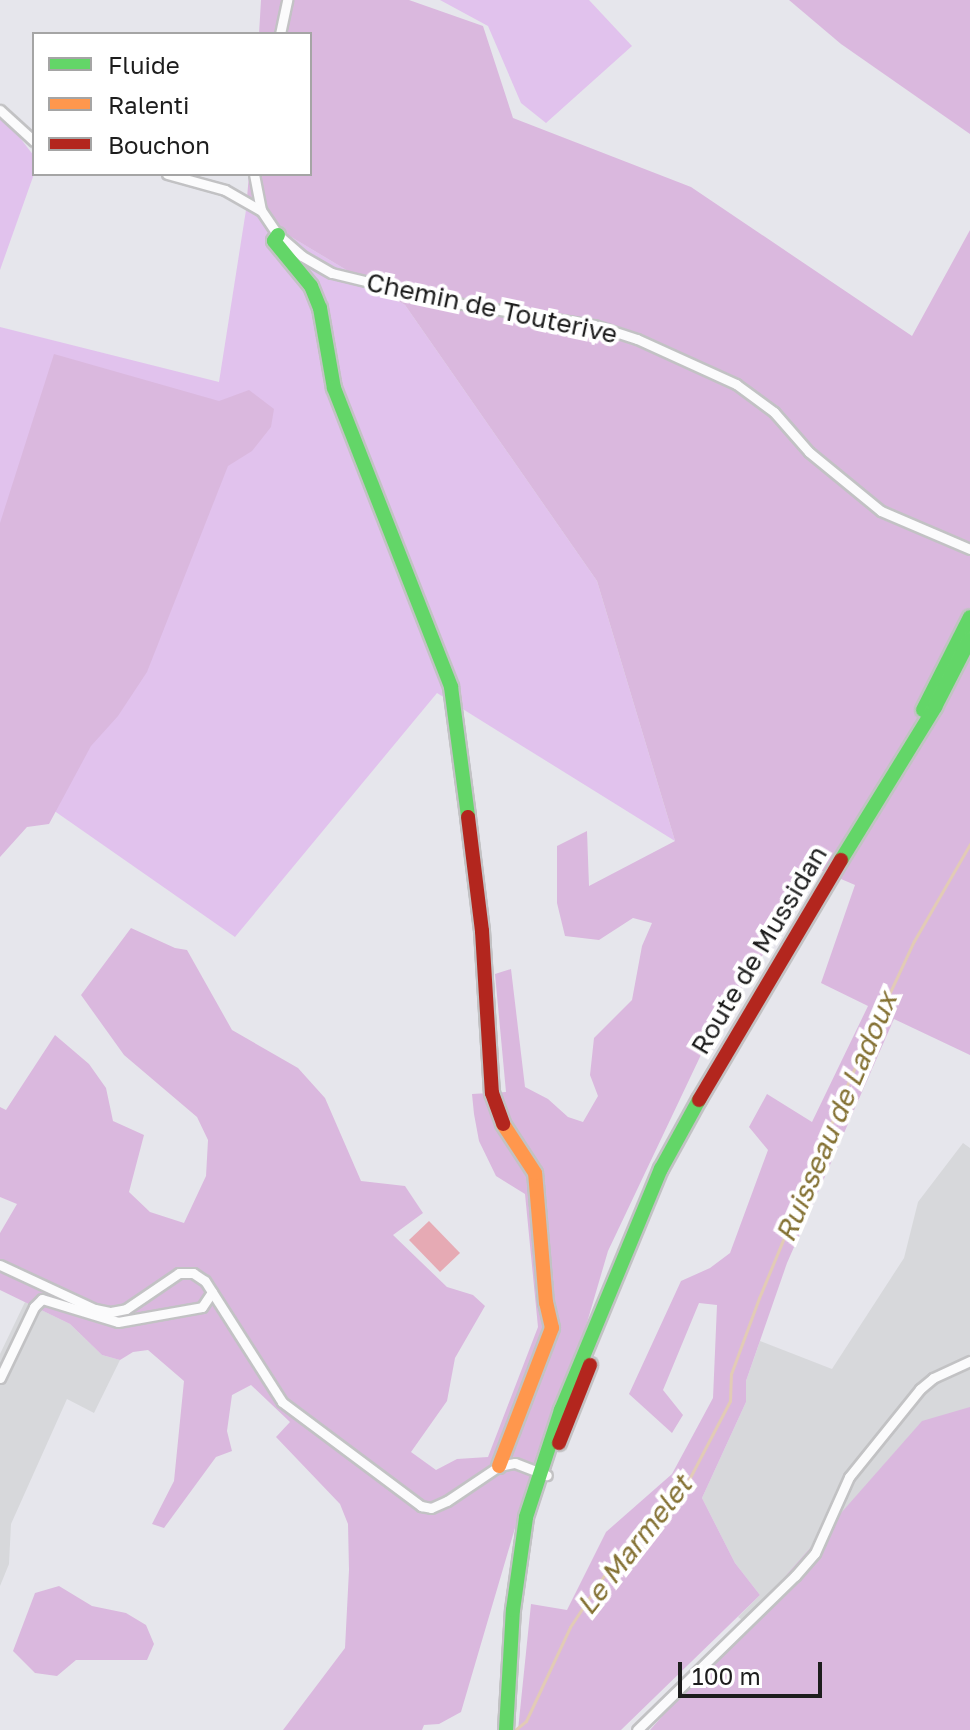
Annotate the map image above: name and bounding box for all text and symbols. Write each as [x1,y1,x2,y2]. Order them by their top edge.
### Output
legend [32,32,312,176]
text: Fluide [108,50,180,79]
text: Ralenti [108,90,190,119]
text: Bouchon [108,130,210,159]
street label: Chemin de Touterive [364,266,620,350]
street label: Route de Mussidan [684,840,834,1060]
water label: Ruisseau de Ladoux [768,987,904,1247]
water label: Le Marmelet [569,1469,699,1621]
scale bar [682,1646,826,1696]
text: 100 m [692,1661,761,1690]

